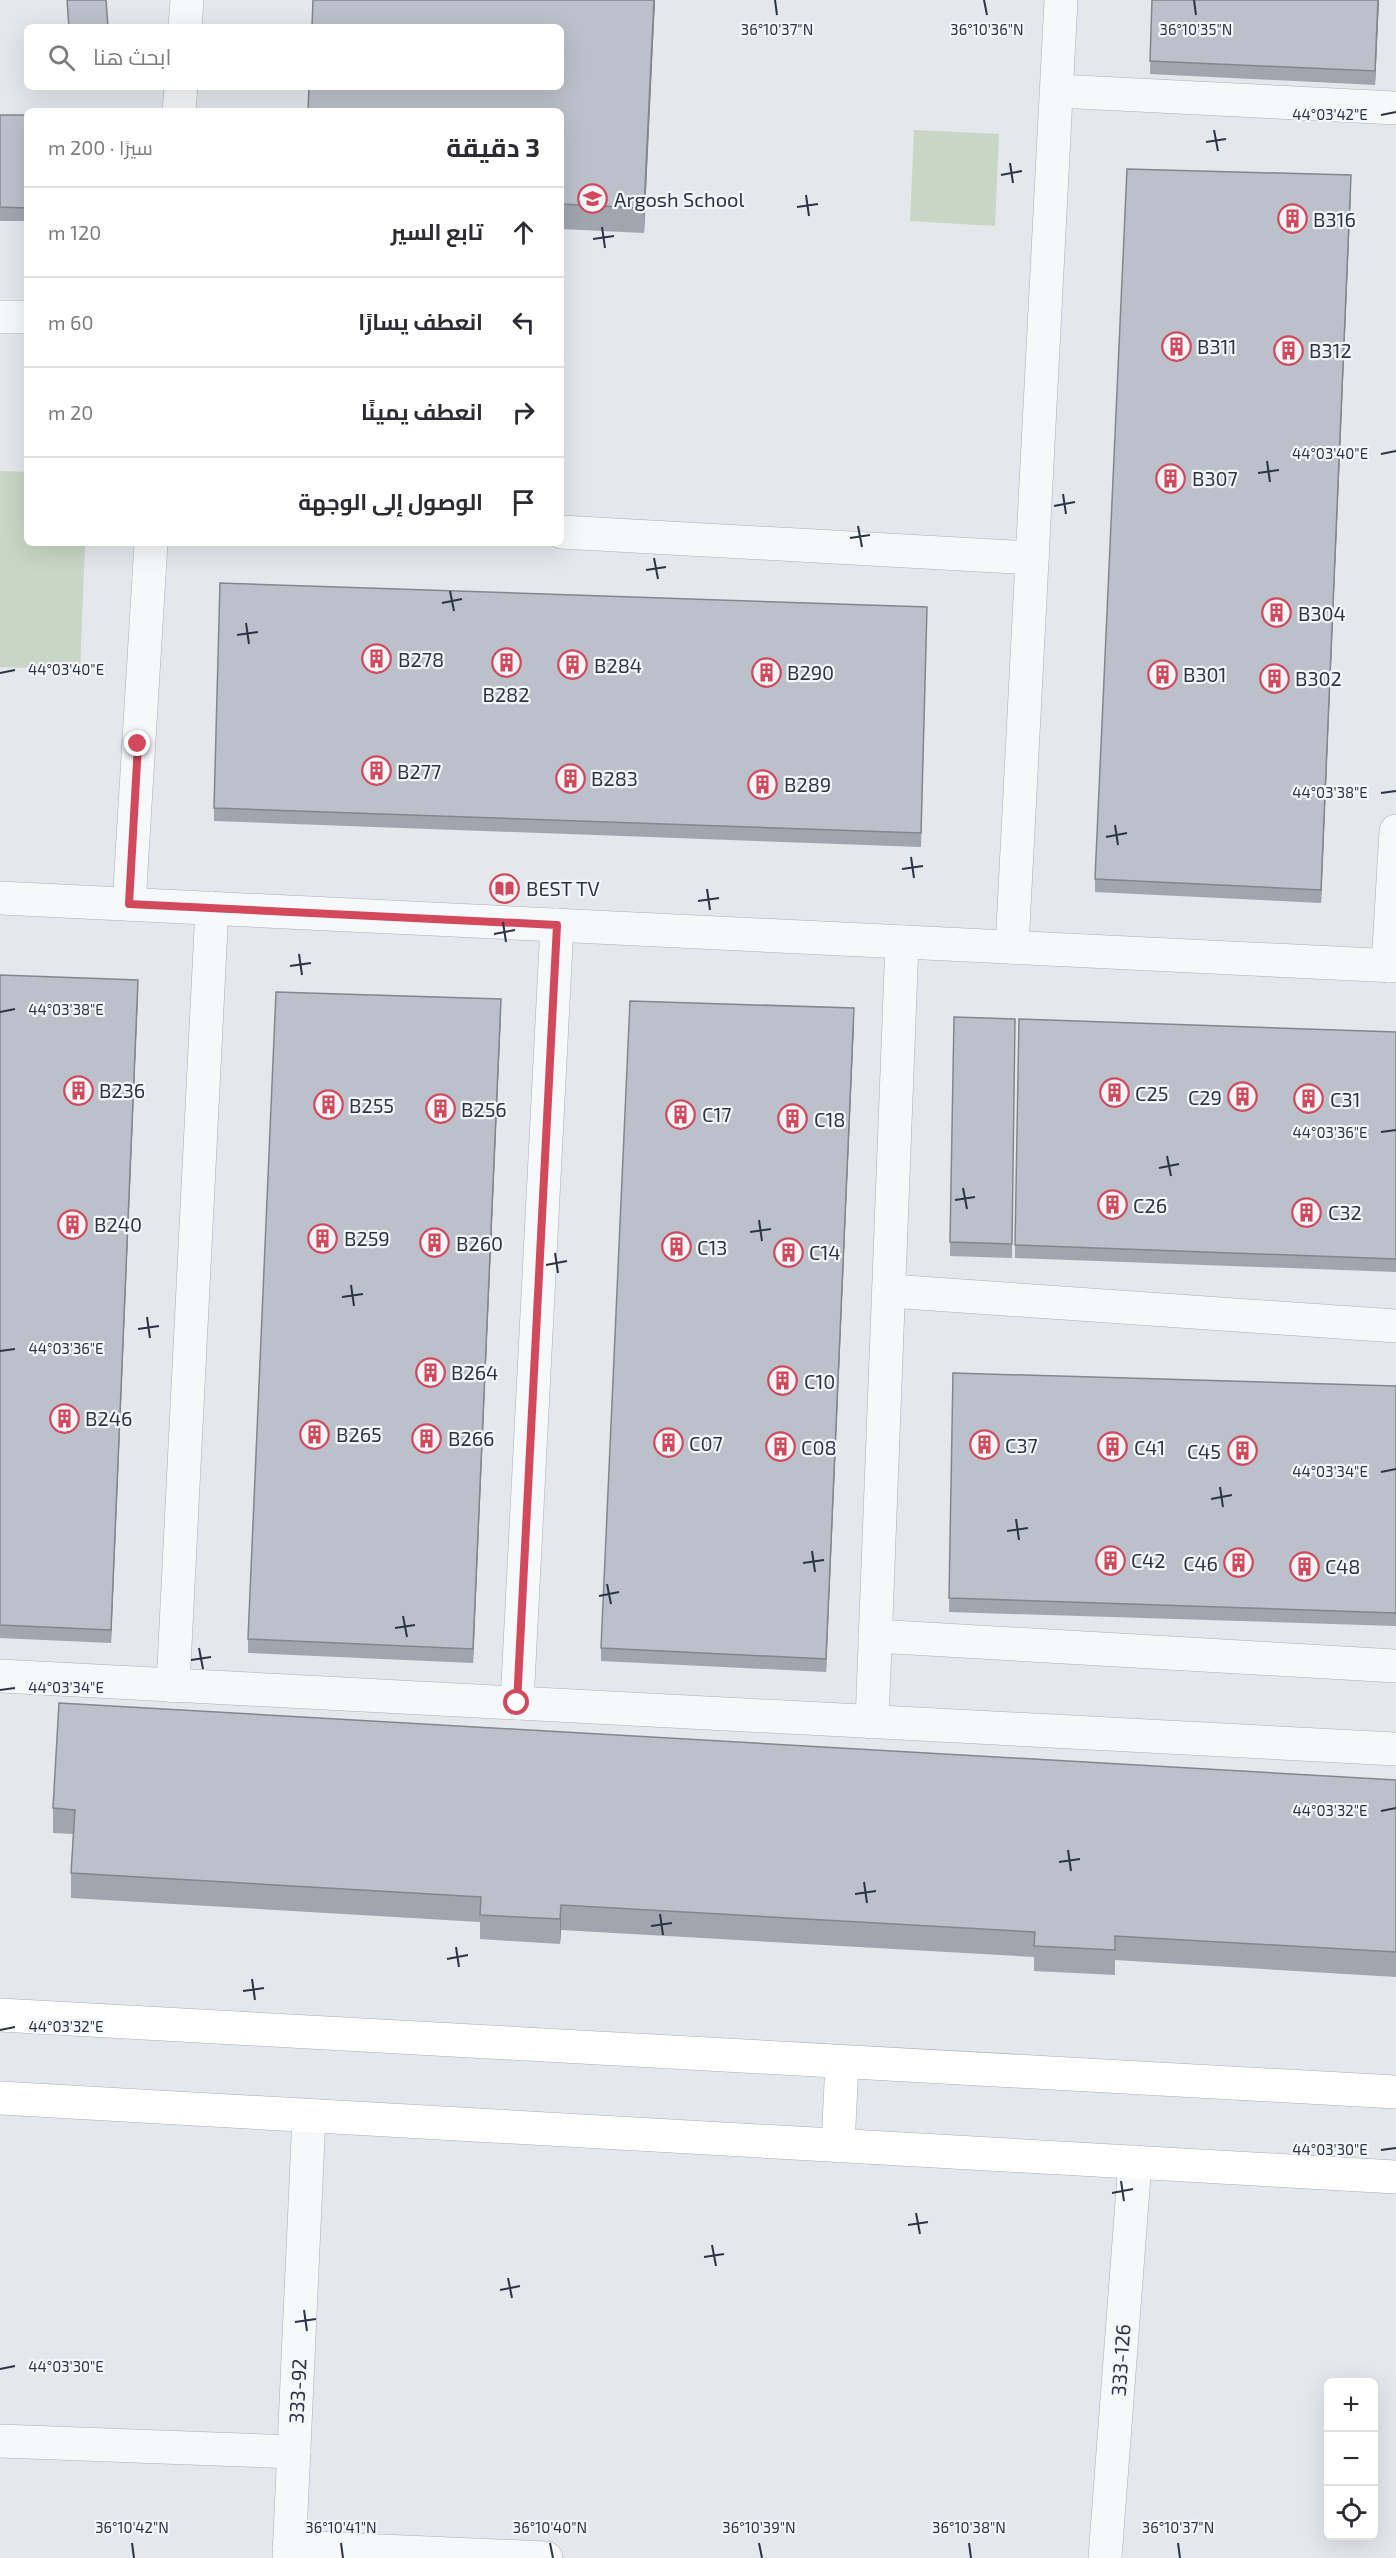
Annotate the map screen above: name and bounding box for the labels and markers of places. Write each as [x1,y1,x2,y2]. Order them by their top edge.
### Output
school or university icon: Argosh School [577,183,609,215]
place label: Argosh School [614,187,744,211]
building icon: B316 [1276,203,1308,235]
place label: B316 [1313,207,1356,231]
building icon: B311 [1160,330,1192,362]
place label: B311 [1197,334,1236,358]
building icon: B312 [1272,334,1304,366]
place label: B312 [1309,338,1352,362]
building icon: B307 [1155,462,1187,494]
place label: B307 [1192,466,1238,490]
building icon: B304 [1261,597,1293,629]
place label: B304 [1298,601,1346,625]
building icon: B278 [361,643,393,675]
place label: B278 [398,647,444,671]
building icon: B282 [490,647,522,679]
building icon: B284 [557,649,589,681]
place label: B284 [594,653,642,677]
building icon: B290 [750,656,782,688]
building icon: B301 [1146,658,1178,690]
place label: B290 [787,660,834,684]
place label: B301 [1183,662,1227,686]
building icon: B302 [1258,662,1290,694]
place label: B302 [1295,666,1342,690]
place label: B282 [482,682,530,706]
building icon: B277 [360,755,392,787]
place label: B277 [397,759,441,783]
building icon: B283 [554,762,586,794]
place label: B283 [591,766,638,790]
building icon: B289 [747,768,779,800]
place label: B289 [784,772,831,796]
library icon: BEST TV [489,872,521,904]
place label: BEST TV [526,876,600,900]
building icon: B236 [62,1074,94,1106]
building icon: C25 [1098,1077,1130,1109]
place label: B236 [99,1078,145,1102]
place label: C25 [1135,1081,1168,1105]
building icon: C29 [1227,1081,1259,1113]
building icon: C31 [1293,1083,1325,1115]
place label: C29 [1188,1085,1222,1109]
place label: C31 [1330,1087,1360,1111]
building icon: B255 [312,1089,344,1121]
place label: B255 [349,1093,394,1117]
building icon: B256 [424,1093,456,1125]
place label: B256 [461,1097,507,1121]
building icon: C17 [665,1098,697,1130]
place label: C17 [702,1102,732,1126]
building icon: C18 [777,1103,809,1135]
place label: C18 [814,1107,846,1131]
building icon: C26 [1096,1189,1128,1221]
place label: C26 [1133,1193,1167,1217]
building icon: C32 [1291,1196,1323,1228]
place label: C32 [1328,1200,1362,1224]
building icon: B240 [57,1208,89,1240]
place label: B240 [94,1212,142,1236]
building icon: B259 [307,1222,339,1254]
place label: B259 [344,1226,390,1250]
building icon: B260 [419,1227,451,1259]
place label: B260 [456,1231,503,1255]
building icon: C13 [660,1231,692,1263]
place label: C13 [697,1235,727,1259]
building icon: C14 [772,1236,804,1268]
place label: C14 [809,1240,841,1264]
building icon: B264 [414,1356,446,1388]
place label: B264 [451,1360,498,1384]
building icon: C10 [767,1365,799,1397]
place label: C10 [804,1369,835,1393]
building icon: B246 [48,1402,80,1434]
place label: B246 [85,1406,132,1430]
building icon: B265 [299,1418,331,1450]
place label: B265 [336,1422,382,1446]
building icon: B266 [411,1422,443,1454]
place label: B266 [448,1426,495,1450]
building icon: C07 [652,1427,684,1459]
building icon: C37 [968,1429,1000,1461]
place label: C07 [689,1431,723,1455]
building icon: C08 [764,1431,796,1463]
building icon: C41 [1097,1431,1129,1463]
place label: C37 [1005,1433,1038,1457]
place label: C08 [801,1435,837,1459]
place label: C41 [1134,1435,1165,1459]
building icon: C45 [1226,1435,1258,1467]
place label: C45 [1187,1439,1221,1463]
building icon: C42 [1094,1544,1126,1576]
building icon: C46 [1223,1547,1255,1579]
place label: C42 [1131,1548,1166,1572]
building icon: C48 [1288,1550,1320,1582]
place label: C46 [1183,1551,1218,1575]
place label: C48 [1325,1554,1360,1578]

